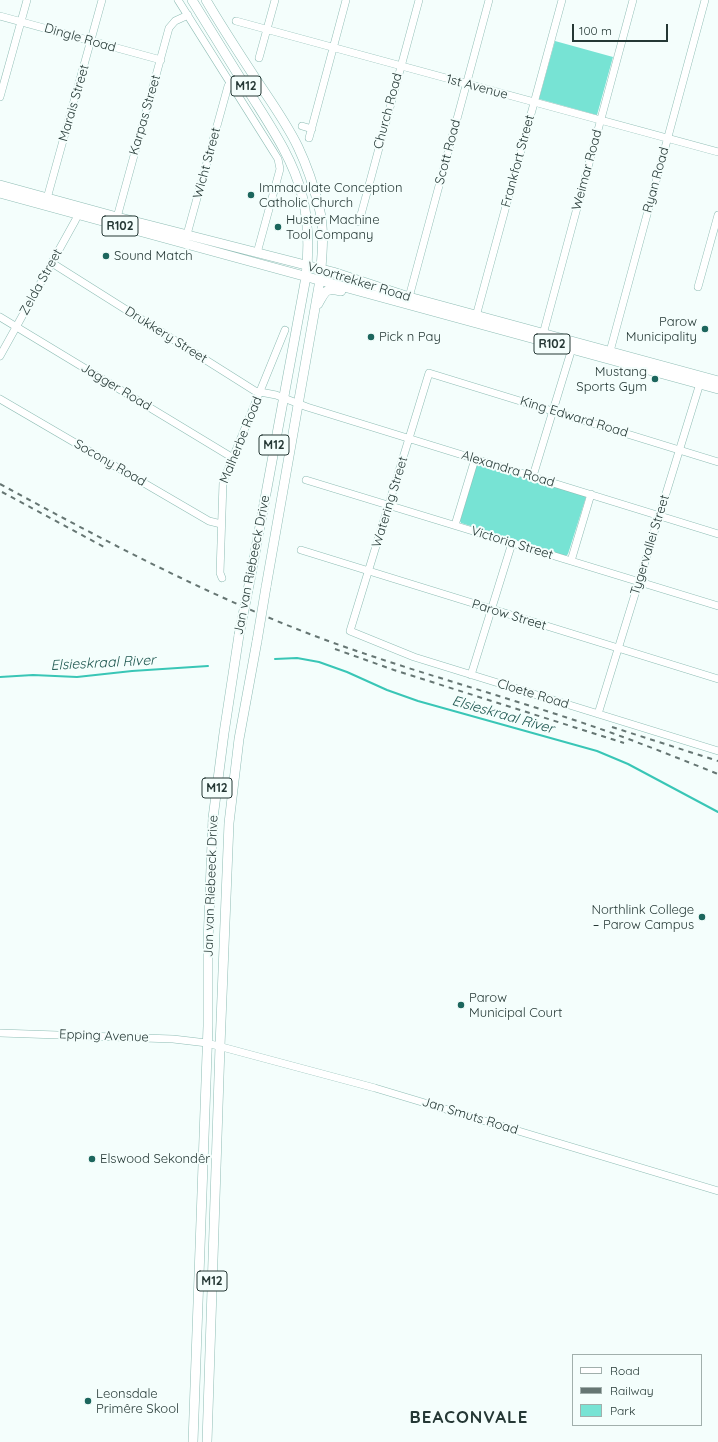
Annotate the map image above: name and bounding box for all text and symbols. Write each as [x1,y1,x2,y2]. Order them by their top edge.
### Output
scale bar [574,16,670,42]
street label: Dingle Road [42,20,118,56]
text: 100 m [579,23,612,38]
street label: Marais Street [56,63,92,143]
street label: Church Road [370,71,406,151]
street label: 1st Avenue [444,71,510,103]
street label: Karpas Street [126,73,164,157]
road number: M12 [231,76,261,96]
street label: Frankfort Street [498,113,538,209]
street label: Scott Road [432,118,464,186]
street label: Wicht Street [190,126,224,200]
street label: Weimar Road [569,128,605,212]
street label: Ryan Road [640,145,672,215]
place label: Immaculate Conception Catholic Church [259,180,402,211]
marker: Immaculate Conception Catholic Church [246,190,256,200]
place label: Huster Machine Tool Company [286,212,379,243]
road number: R102 [102,216,138,236]
marker: Huster Machine Tool Company [273,222,283,232]
street label: Zelda Street [16,246,66,318]
place label: Sound Match [114,248,193,264]
marker: Sound Match [101,251,111,261]
street label: Voortrekker Road [305,259,413,305]
street label: Drukkery Street [122,303,210,367]
place label: Parow Municipality [626,314,697,345]
marker: Parow Municipality [700,324,710,334]
place label: Pick n Pay [379,329,441,345]
marker: Pick n Pay [366,332,376,342]
road number: R102 [534,334,570,354]
street label: Jagger Road [78,360,154,414]
place label: Mustang Sports Gym [576,364,647,395]
marker: Mustang Sports Gym [650,374,660,384]
street label: King Edward Road [518,393,630,441]
street label: Malherbe Road [216,394,266,486]
road number: M12 [259,435,289,455]
street label: Socony Road [71,436,149,490]
street label: Alexandra Road [460,447,556,491]
street label: Watering Street [369,455,411,549]
street label: Tygervallei Street [627,493,673,597]
street label: Jan van Riebeeck Drive [231,494,273,636]
street label: Victoria Street [469,523,555,563]
street label: Parow Street [470,596,548,634]
water label: Elsieskraal River [50,652,156,674]
street label: Cloete Road [495,676,571,712]
water label: Elsieskraal River [450,692,556,738]
road number: M12 [202,778,232,798]
street label: Jan van Riebeeck Drive [201,815,221,957]
place label: Northlink College – Parow Campus [591,902,694,933]
marker: Northlink College – Parow Campus [697,912,707,922]
place label: Parow Municipal Court [469,990,562,1021]
marker: Parow Municipal Court [456,1000,466,1010]
street label: Epping Avenue [59,1027,149,1045]
street label: Jan Smuts Road [420,1094,520,1138]
place label: Elswood Sekondêr [100,1151,210,1167]
marker: Elswood Sekondêr [87,1154,97,1164]
road number: M12 [197,1271,227,1291]
legend [572,1354,702,1426]
text: Road [610,1363,640,1378]
text: Railway [610,1383,654,1398]
place label: Leonsdale Primêre Skool [96,1386,179,1417]
marker: Leonsdale Primêre Skool [83,1396,93,1406]
text: Park [610,1403,635,1418]
district label: BEACONVALE [410,1408,528,1428]

